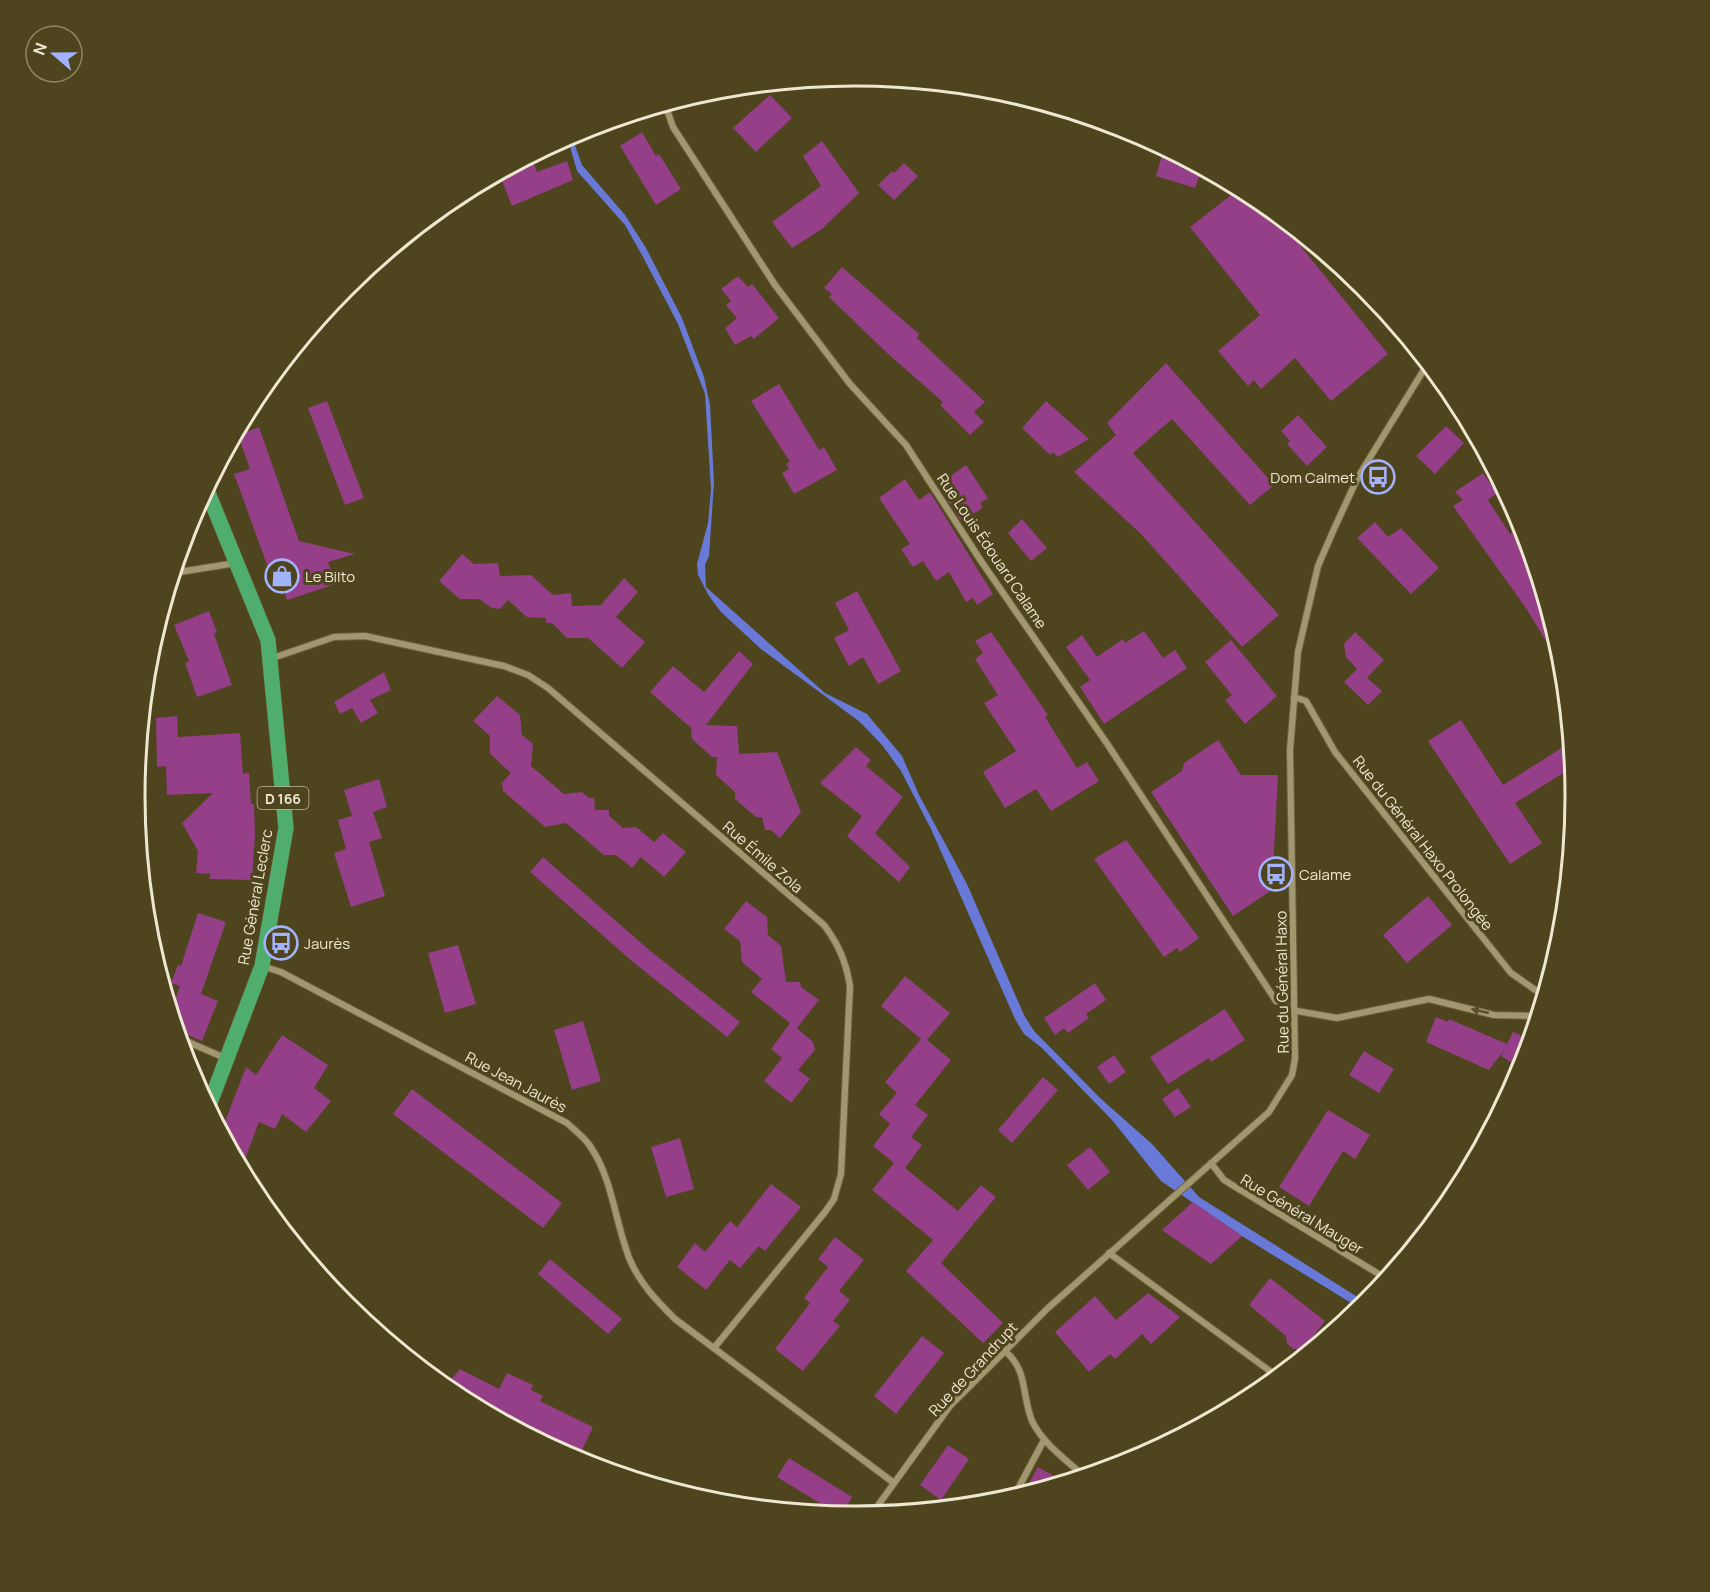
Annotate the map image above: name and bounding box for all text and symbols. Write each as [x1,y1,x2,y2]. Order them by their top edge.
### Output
north arrow [24,24,84,84]
text: N [28,40,52,58]
bus stop icon: Dom Calmet [1360,459,1396,495]
place label: Dom Calmet [1270,467,1355,488]
street label: Rue Louis Édouard Calame [932,469,1052,633]
shop icon: Le Bilto [264,558,300,594]
place label: Le Bilto [305,566,355,587]
street label: Rue du Général Haxo Prolongée [1348,751,1498,935]
road number: D 166 [258,787,308,809]
street label: Rue Émile Zola [718,816,808,898]
street label: Rue Général Leclerc [233,828,277,966]
bus stop icon: Calame [1258,856,1294,892]
place label: Calame [1299,864,1352,885]
street label: Rue du Général Haxo [1270,910,1294,1054]
bus stop icon: Jaurès [263,925,299,961]
place label: Jaurès [304,933,350,954]
one-way arrow [1471,1006,1490,1016]
street label: Rue Jean Jaurès [462,1046,571,1118]
street label: Rue Général Mauger [1237,1169,1368,1259]
street label: Rue de Grandrupt [924,1317,1022,1421]

